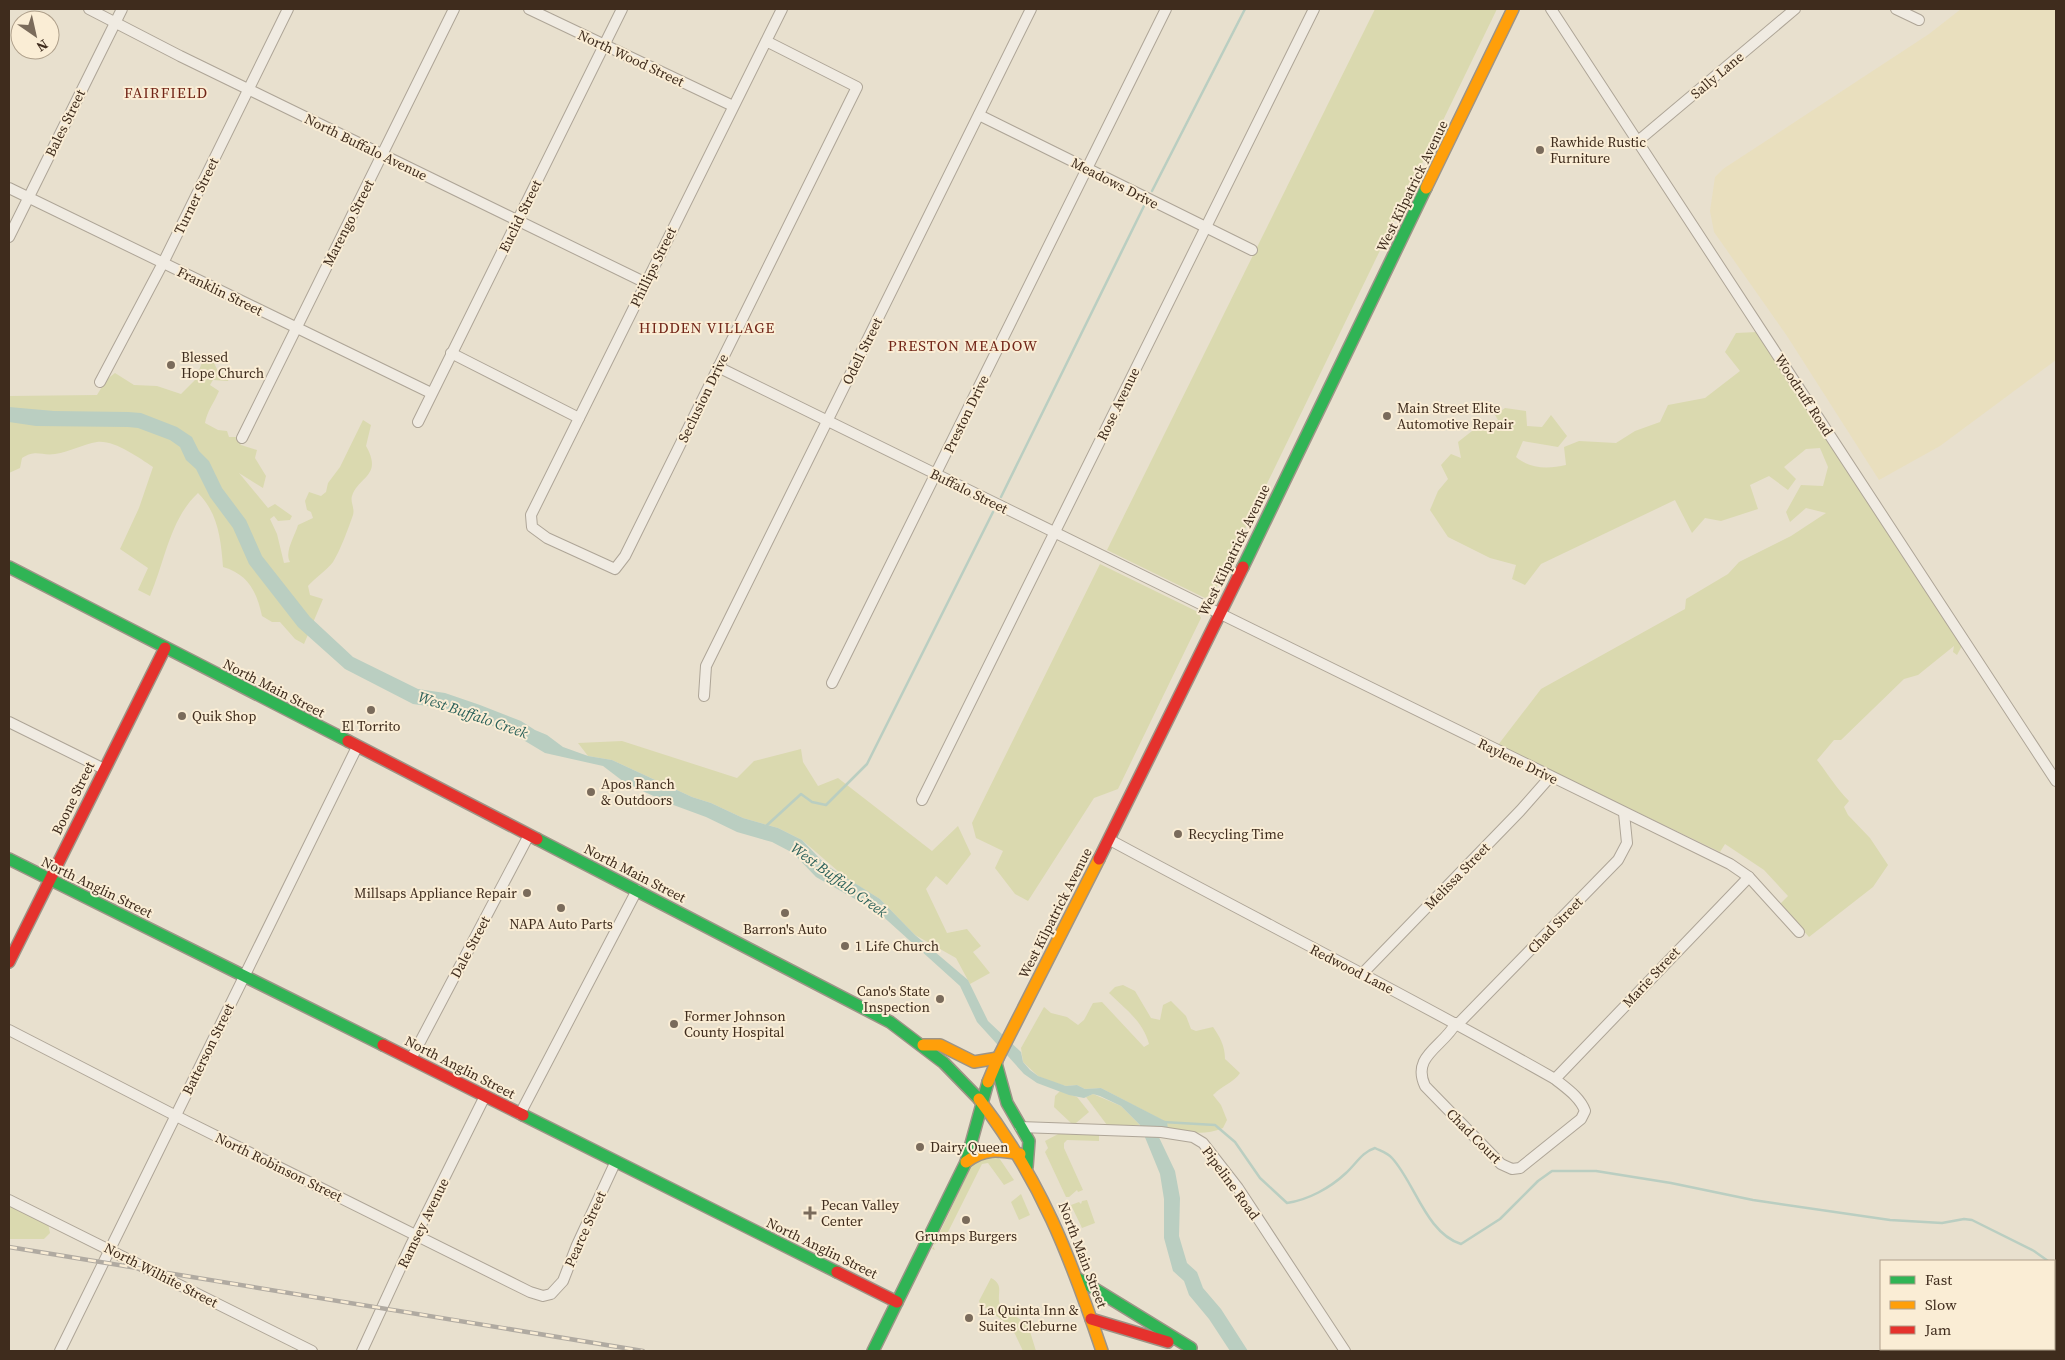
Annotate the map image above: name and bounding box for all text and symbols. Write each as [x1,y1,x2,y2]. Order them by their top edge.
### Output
north arrow [10,10,60,60]
street label: North Wood Street [575,25,688,92]
text: N [32,35,52,57]
street label: Sally Lane [1686,47,1748,103]
district label: FAIRFIELD [124,82,208,103]
street label: Bales Street [40,86,90,160]
street label: North Buffalo Avenue [301,109,431,185]
street label: West Kilpatrick Avenue [1371,117,1453,255]
place label: Rawhide Rustic Furniture [1550,132,1646,168]
marker: Rawhide Rustic Furniture [1534,144,1546,156]
street label: Meadows Drive [1068,152,1162,214]
street label: Turner Street [169,154,223,238]
street label: Marengo Street [318,176,379,270]
street label: Euclid Street [494,176,546,256]
street label: Phillips Street [625,223,681,310]
street label: Franklin Street [174,262,267,321]
street label: Odell Street [837,314,887,388]
district label: HIDDEN VILLAGE [639,317,775,338]
district label: PRESTON MEADOW [888,335,1038,356]
place label: Blessed Hope Church [181,347,264,383]
street label: Seclusion Drive [673,350,733,446]
street label: Woodruff Road [1770,350,1838,440]
marker: Blessed Hope Church [165,359,177,371]
street label: Rose Avenue [1092,364,1144,444]
street label: Preston Drive [938,371,994,457]
place label: Main Street Elite Automotive Repair [1397,398,1514,434]
marker: Main Street Elite Automotive Repair [1381,410,1393,422]
street label: Buffalo Street [927,464,1012,519]
street label: West Kilpatrick Avenue [1193,481,1275,619]
street label: North Main Street [220,654,329,722]
water label: West Buffalo Creek [415,686,532,743]
marker: El Torrito [365,704,377,716]
place label: Quik Shop [192,706,256,726]
marker: Quik Shop [176,710,188,722]
place label: El Torrito [341,716,401,736]
street label: Raylene Drive [1475,733,1561,789]
street label: Boone Street [47,758,100,838]
place label: Apos Ranch & Outdoors [601,774,675,810]
marker: Apos Ranch & Outdoors [585,786,597,798]
place label: Recycling Time [1188,824,1284,844]
marker: Recycling Time [1172,828,1184,840]
water label: West Buffalo Creek [787,837,893,922]
street label: Melissa Street [1420,838,1495,914]
street label: North Main Street [581,839,690,907]
street label: West Kilpatrick Avenue [1013,844,1097,982]
street label: North Anglin Street [38,851,156,923]
place label: Millsaps Appliance Repair [354,883,517,903]
marker: Millsaps Appliance Repair [521,887,533,899]
street label: Chad Street [1523,892,1587,958]
marker: NAPA Auto Parts [555,902,567,914]
marker: Barron's Auto [779,907,791,919]
street label: Dale Street [445,912,495,982]
place label: NAPA Auto Parts [509,914,613,934]
place label: Barron's Auto [743,919,827,939]
place label: 1 Life Church [855,936,939,956]
street label: Redwood Lane [1307,939,1397,999]
marker: 1 Life Church [839,940,851,952]
street label: Marie Street [1618,942,1685,1012]
place label: Cano's State Inspection [857,981,931,1017]
marker: Cano's State Inspection [934,993,946,1005]
street label: Batterson Street [177,999,239,1098]
place label: Former Johnson County Hospital [684,1006,786,1042]
marker: Former Johnson County Hospital [668,1018,680,1030]
street label: North Anglin Street [401,1031,519,1104]
street label: Chad Court [1442,1104,1506,1168]
street label: North Robinson Street [212,1128,346,1207]
place label: Dairy Queen [930,1137,1009,1157]
marker: Dairy Queen [914,1141,926,1153]
street label: Pipeline Road [1197,1142,1265,1224]
street label: Ramsey Avenue [392,1174,454,1272]
street label: Pearce Street [559,1187,611,1270]
place label: Pecan Valley Center [821,1195,900,1231]
street label: North Main Street [1054,1199,1113,1311]
marker: Pecan Valley Center [803,1206,817,1220]
street label: North Anglin Street [763,1212,881,1284]
marker: Grumps Burgers [960,1214,972,1226]
place label: Grumps Burgers [915,1226,1017,1246]
street label: North Wilhite Street [101,1238,222,1312]
legend [1880,1260,2055,1350]
text: Fast [1925,1269,1952,1290]
text: Slow [1925,1294,1957,1315]
place label: La Quinta Inn & Suites Cleburne [979,1300,1079,1336]
marker: La Quinta Inn & Suites Cleburne [963,1312,975,1324]
text: Jam [1924,1319,1952,1340]

